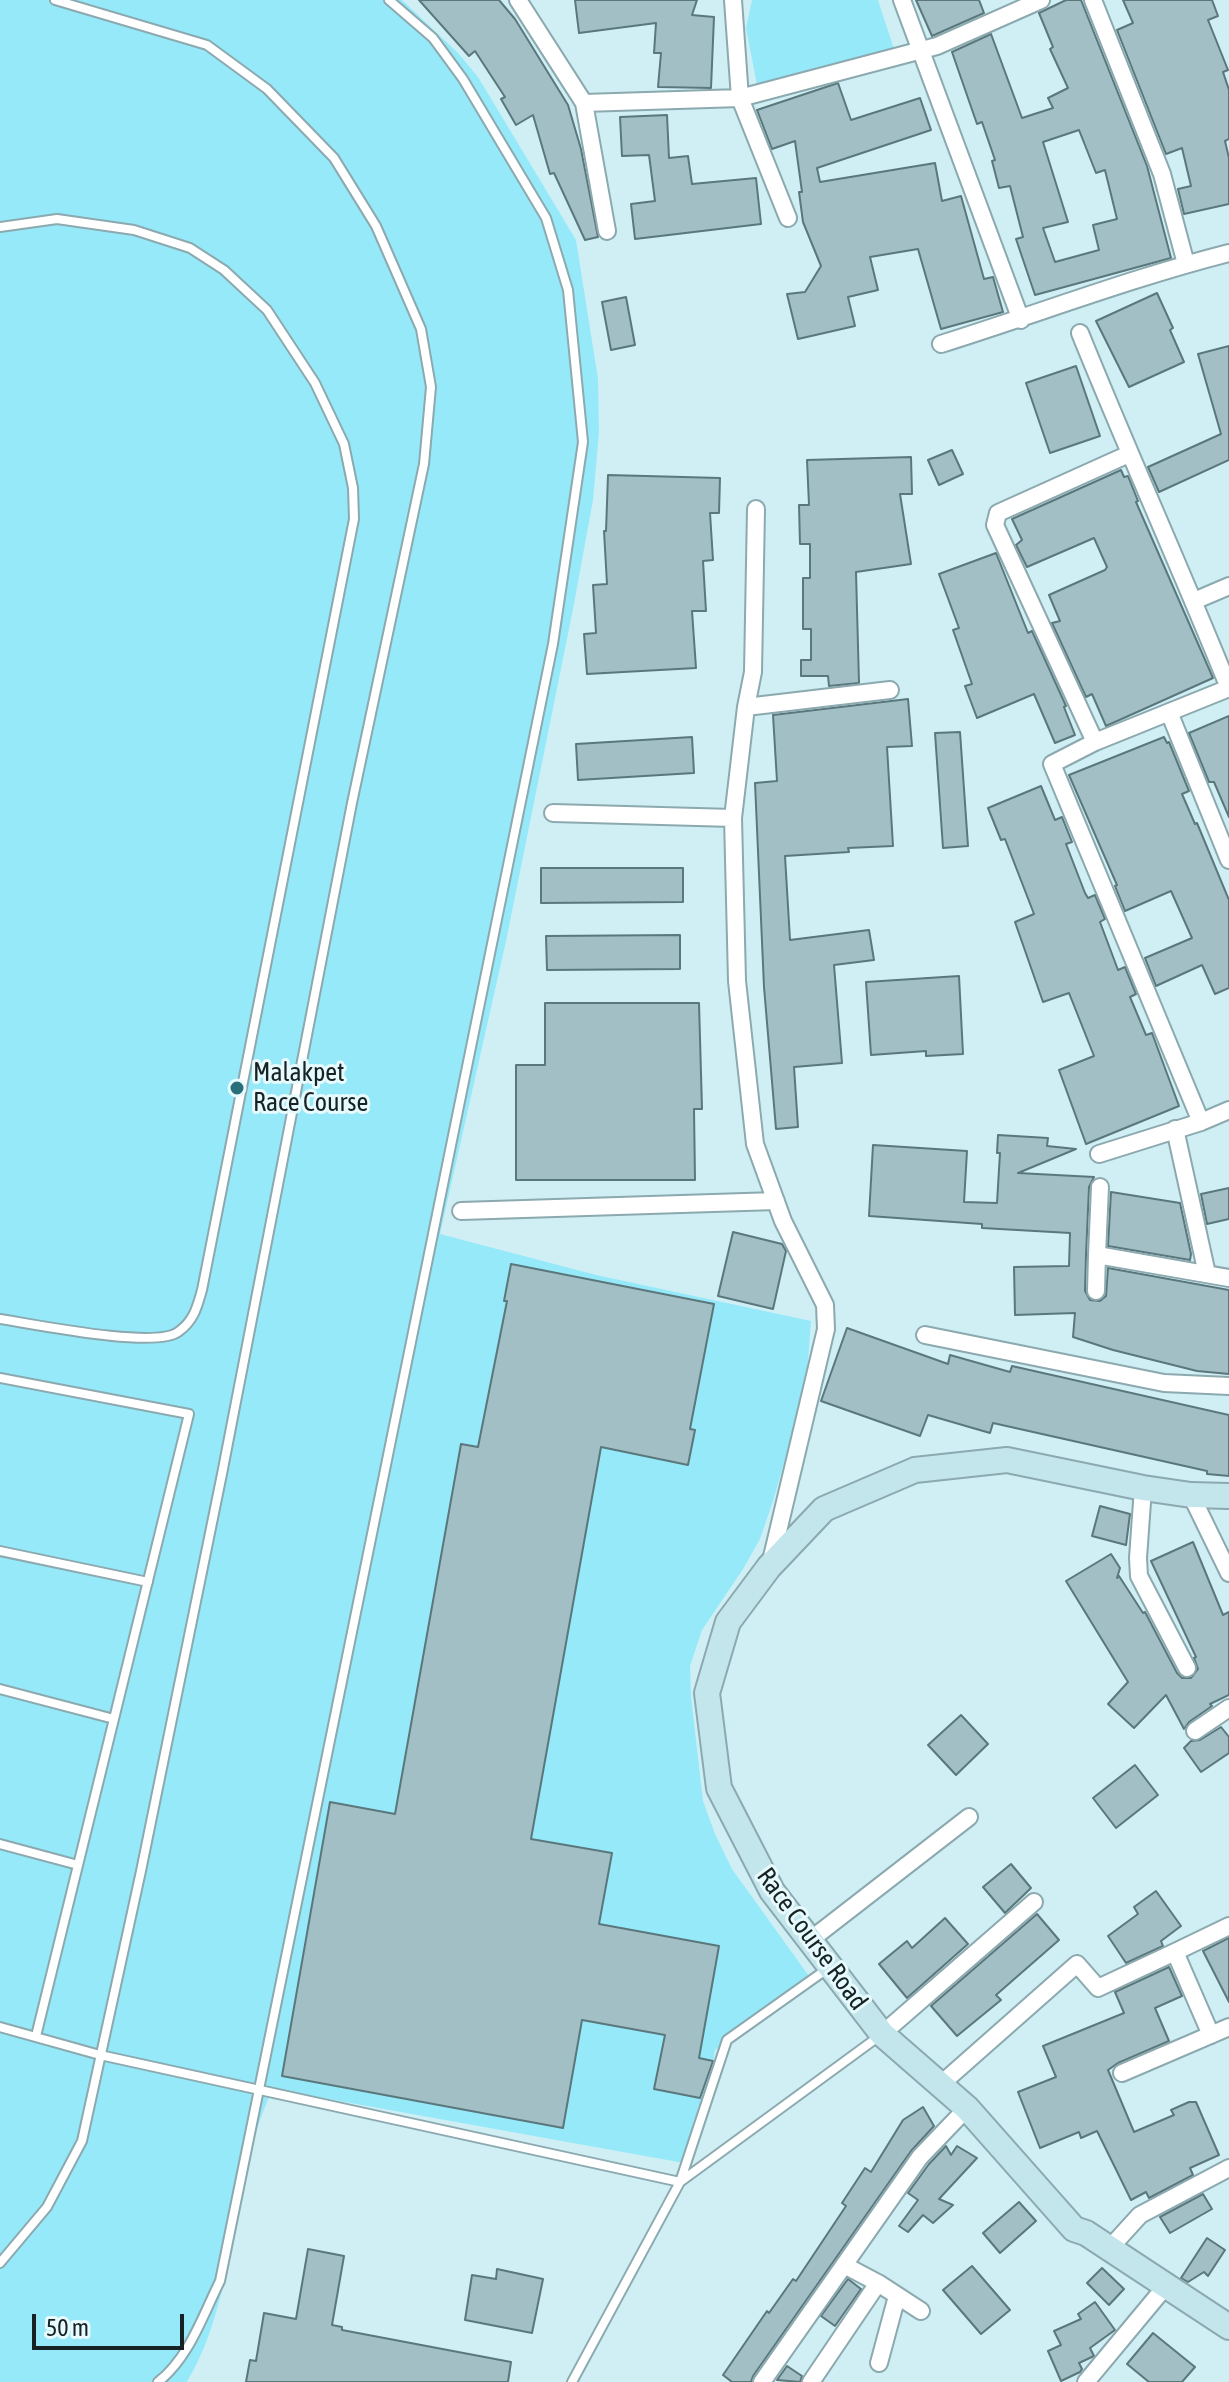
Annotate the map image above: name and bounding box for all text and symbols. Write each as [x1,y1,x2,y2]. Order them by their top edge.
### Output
place label: Malakpet Race Course [253,1057,368,1118]
marker: Malakpet Race Course [228,1079,246,1097]
street label: Race Course Road [750,1862,874,2016]
scale bar [36,2298,188,2348]
text: 50 m [46,2314,89,2341]

